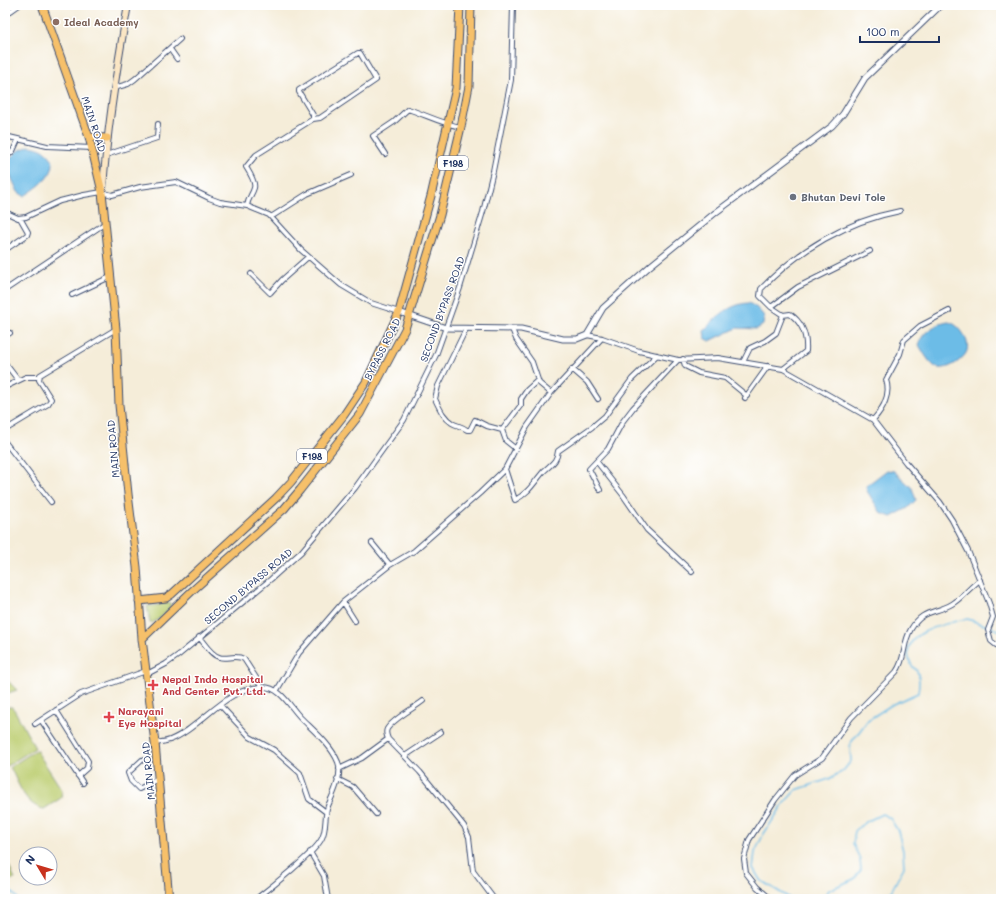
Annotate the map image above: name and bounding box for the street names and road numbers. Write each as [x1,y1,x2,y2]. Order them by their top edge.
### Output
street label: MAIN ROAD [78,94,110,154]
road number: F198 [438,156,468,170]
street label: SECOND BYPASS ROAD [416,254,468,364]
street label: BYPASS ROAD [360,316,404,382]
street label: MAIN ROAD [103,419,123,478]
road number: F198 [297,449,327,463]
street label: SECOND BYPASS ROAD [201,545,295,627]
street label: MAIN ROAD [138,741,158,801]

